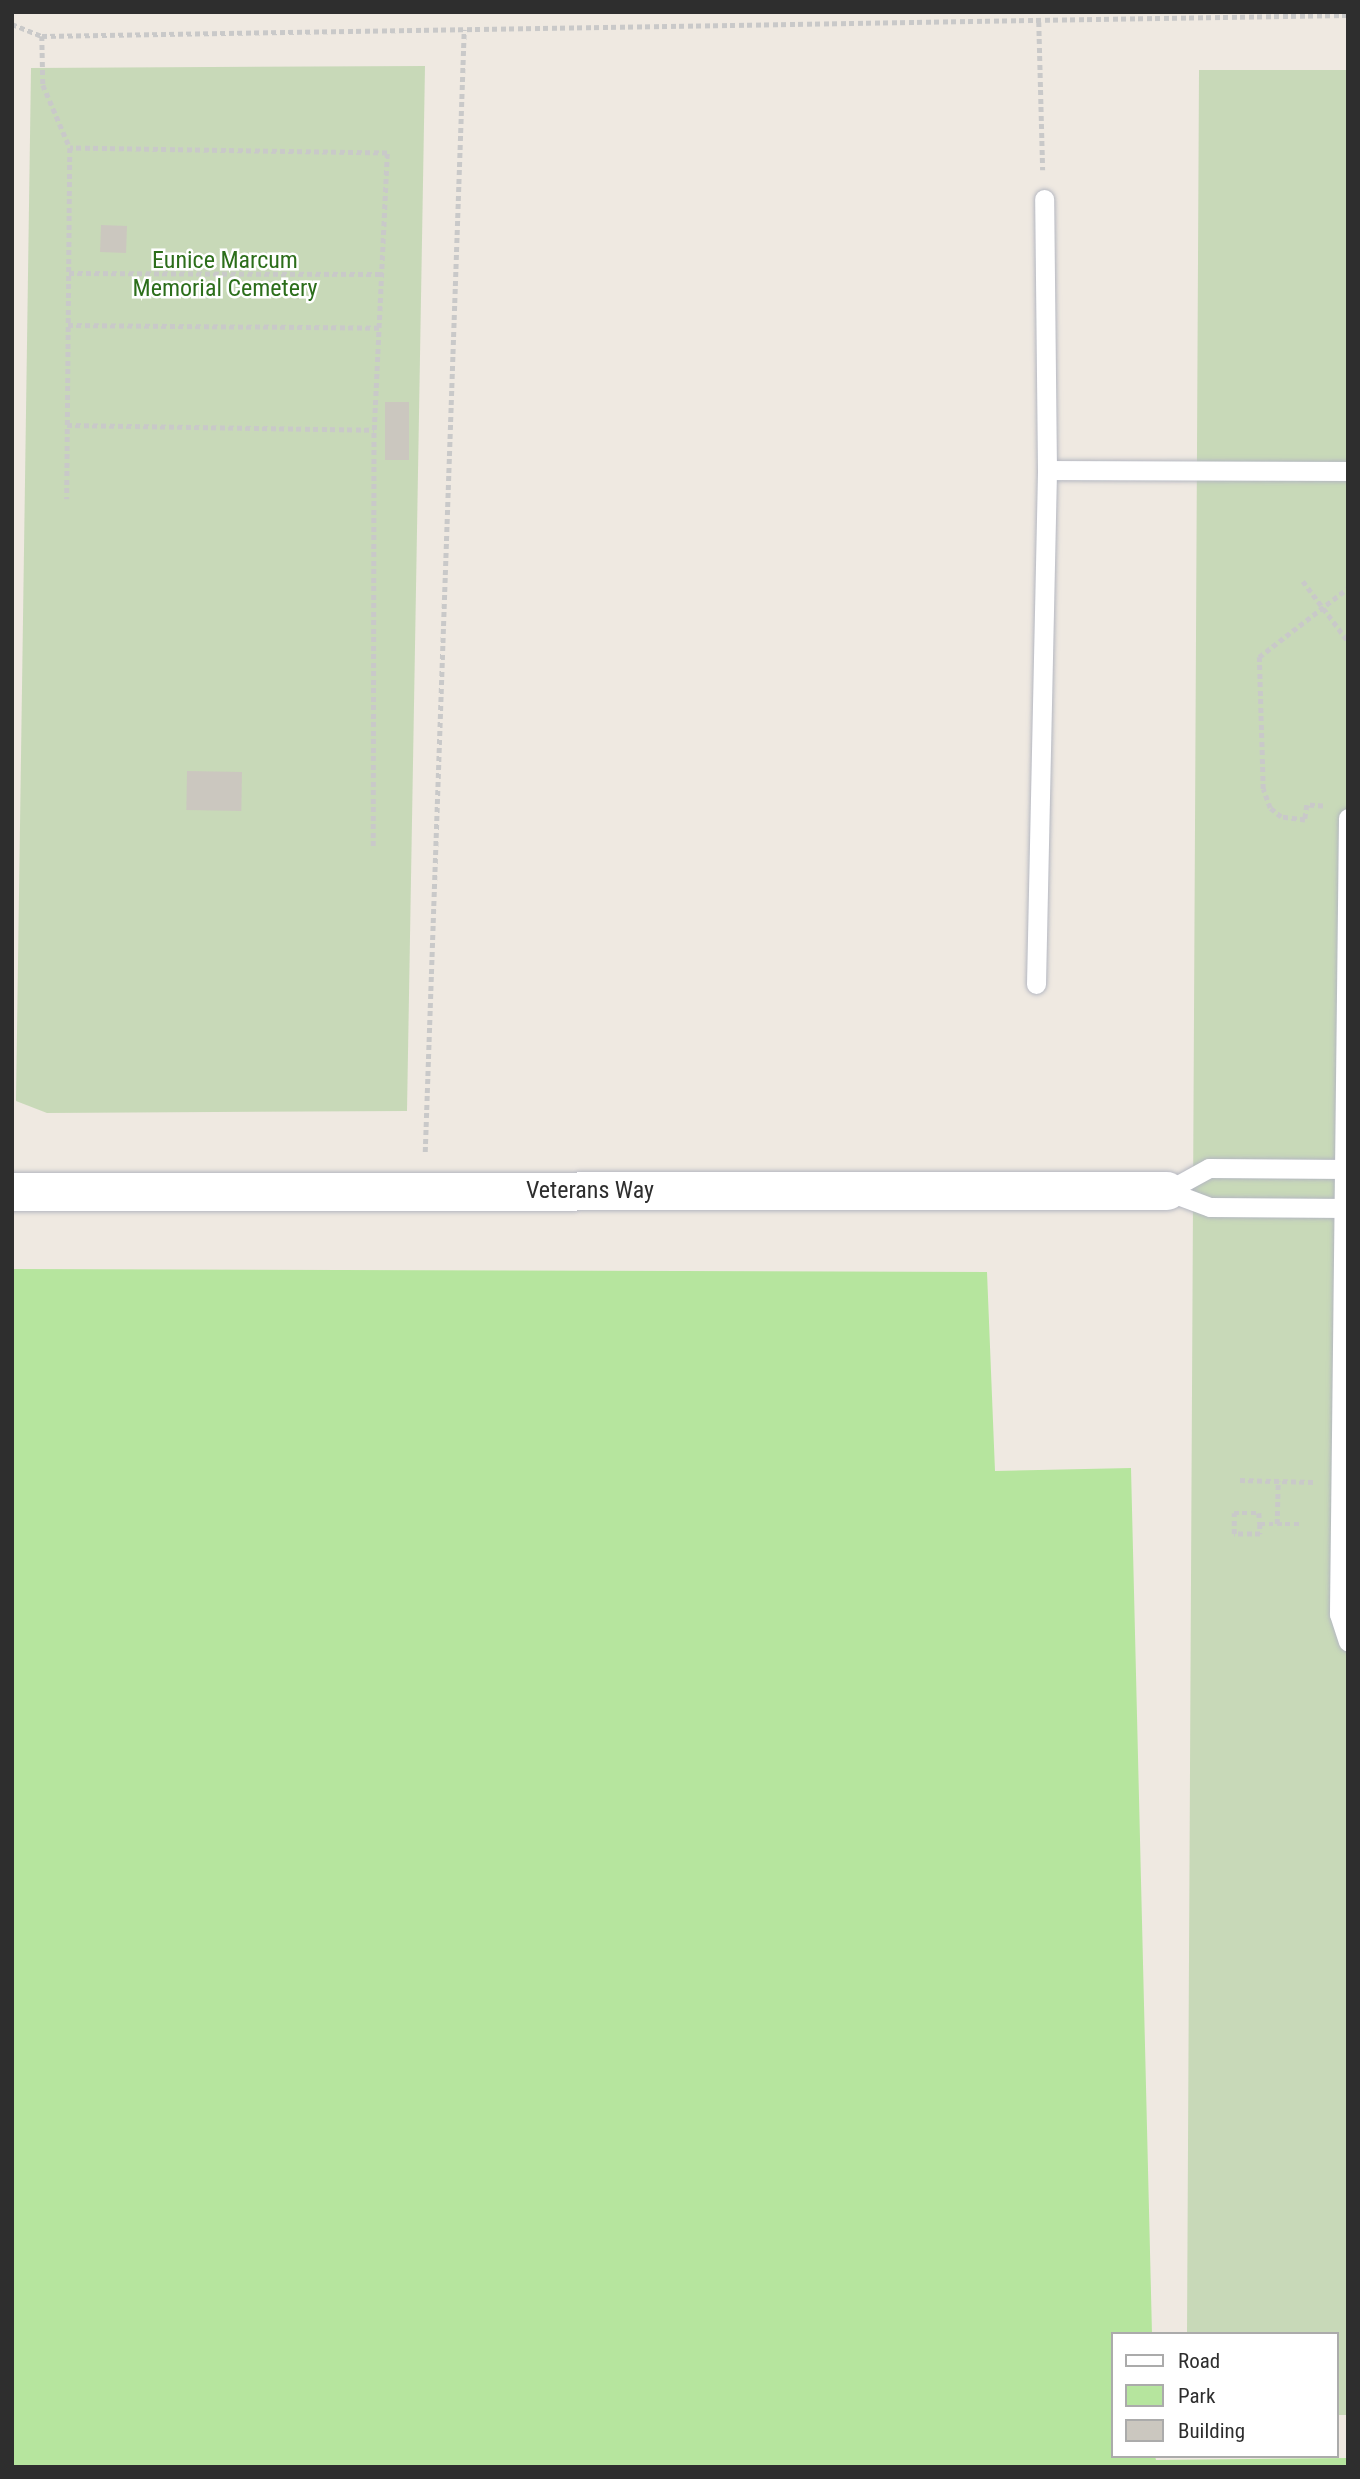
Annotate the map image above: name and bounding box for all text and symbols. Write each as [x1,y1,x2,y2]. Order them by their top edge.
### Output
park label: Eunice Marcum Memorial Cemetery [133,247,317,303]
street label: Veterans Way [526,1177,654,1205]
legend [1112,2332,1339,2458]
text: Road [1178,2349,1220,2373]
text: Park [1178,2384,1215,2408]
text: Building [1178,2419,1245,2443]

